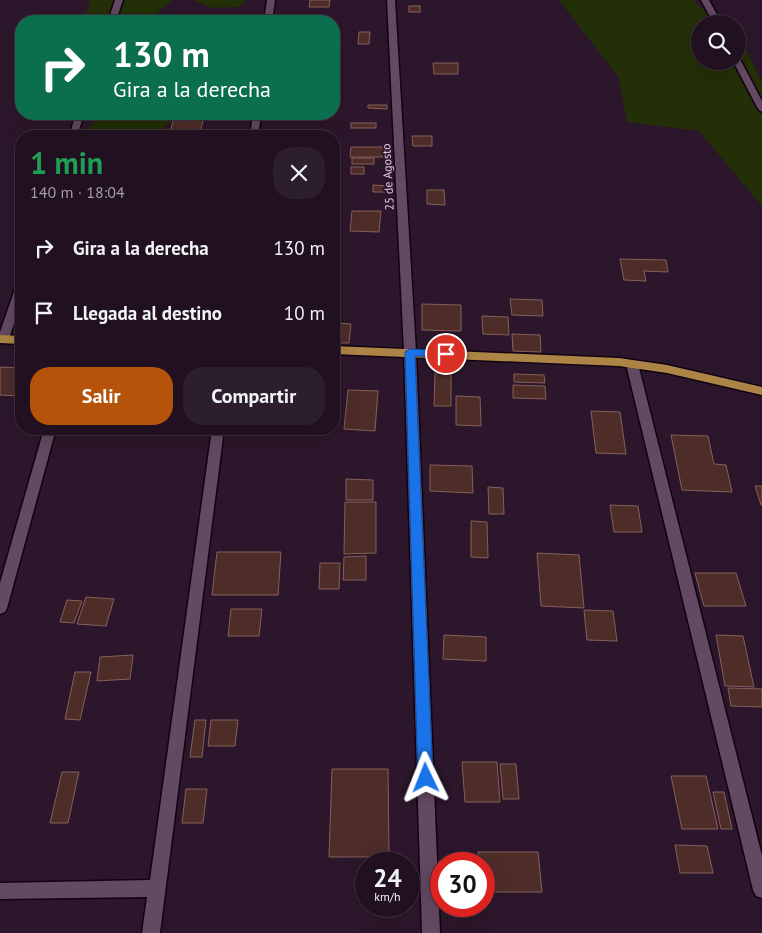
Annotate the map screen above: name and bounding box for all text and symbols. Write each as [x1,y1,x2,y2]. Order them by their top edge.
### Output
map controls [691,15,746,70]
button: search [691,15,746,70]
text: 130 m [113,31,210,77]
icon: right [30,35,95,100]
text: Gira a la derecha [113,75,271,103]
text: 1 min [30,143,103,182]
street label: 25 de Agosto [378,143,397,211]
button: close [273,147,325,199]
text: 140 m · 18:04 [30,182,125,202]
icon: right [30,234,58,262]
text: Gira a la derecha [73,236,209,260]
text: 130 m [273,236,325,260]
icon: arrive [30,299,58,327]
text: Llegada al destino [73,301,222,325]
text: 10 m [284,301,325,325]
pin [425,333,467,375]
icon: arrive [432,340,460,368]
button: Salir [30,367,173,425]
button: Compartir [183,367,325,425]
position arrow [399,751,451,803]
speed limit sign: 30 [430,852,495,917]
text: 24 [373,862,402,894]
text: km/h [374,889,401,904]

